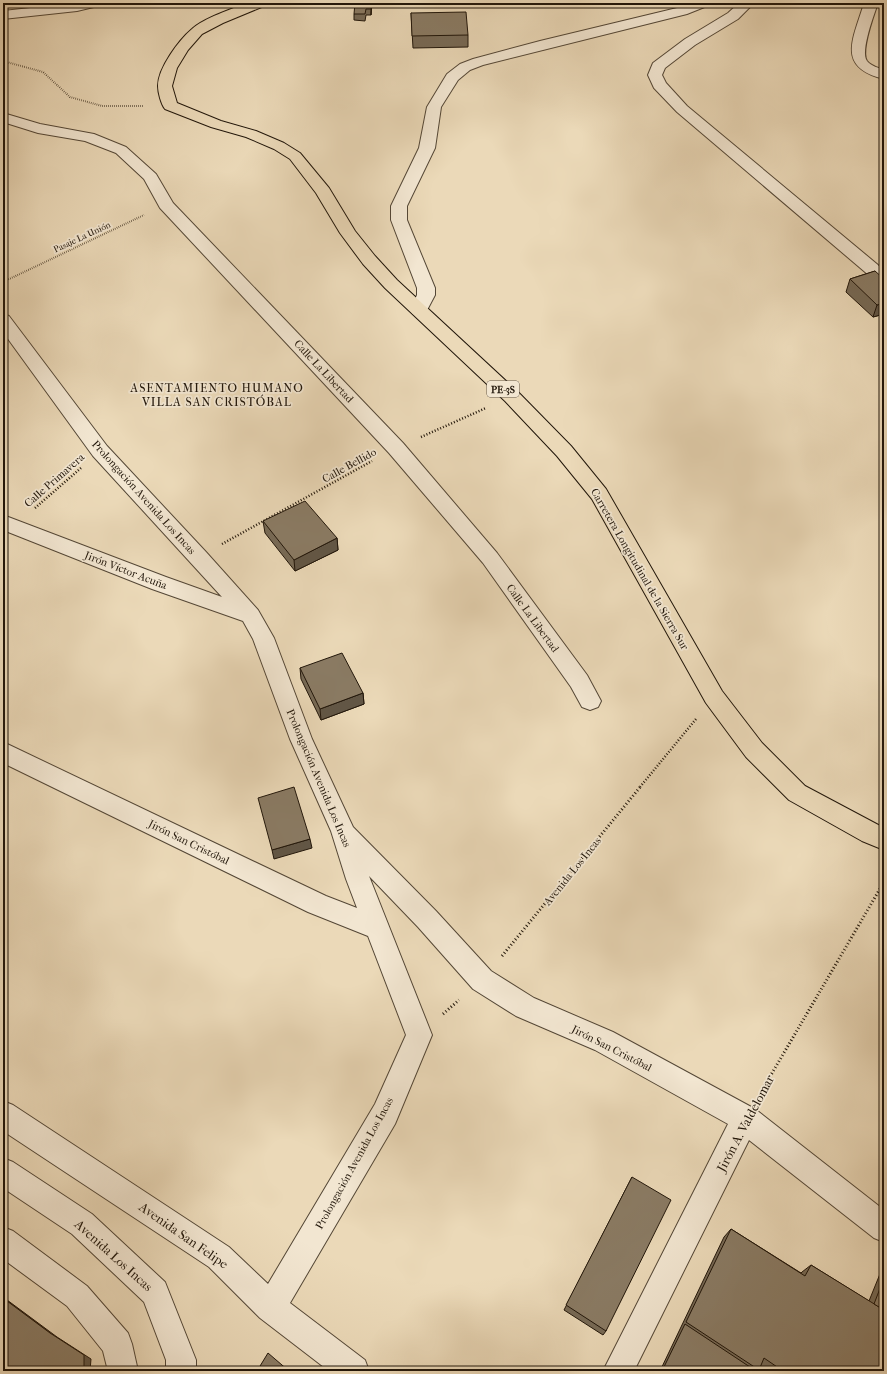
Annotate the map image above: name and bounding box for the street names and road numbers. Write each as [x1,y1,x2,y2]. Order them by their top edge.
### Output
street label: Pasaje La Unión [52,219,113,255]
street label: Calle La Libertad [291,337,357,406]
road number: PE-3S [487,381,519,397]
street label: Prolongación Avenida Los Incas [89,438,198,557]
street label: Calle Bellido [320,445,379,486]
street label: Calle Primavera [22,450,88,510]
street label: Carretera Longitudinal de la Sierra Sur [588,486,691,653]
street label: Jirón Víctor Acuña [82,548,170,592]
street label: Calle La Libertad [503,582,562,656]
street label: Prolongación Avenida Los Incas [283,707,354,849]
street label: Jirón San Cristóbal [145,817,231,868]
street label: Avenida Los Incas [540,835,604,909]
street label: Jirón San Cristóbal [569,1022,654,1074]
street label: Jirón A. Valdelomar [713,1072,778,1175]
street label: Prolongación Avenida Los Incas [313,1095,396,1231]
street label: Avenida San Felipe [135,1198,232,1272]
street label: Avenida Los Incas [71,1216,156,1294]

